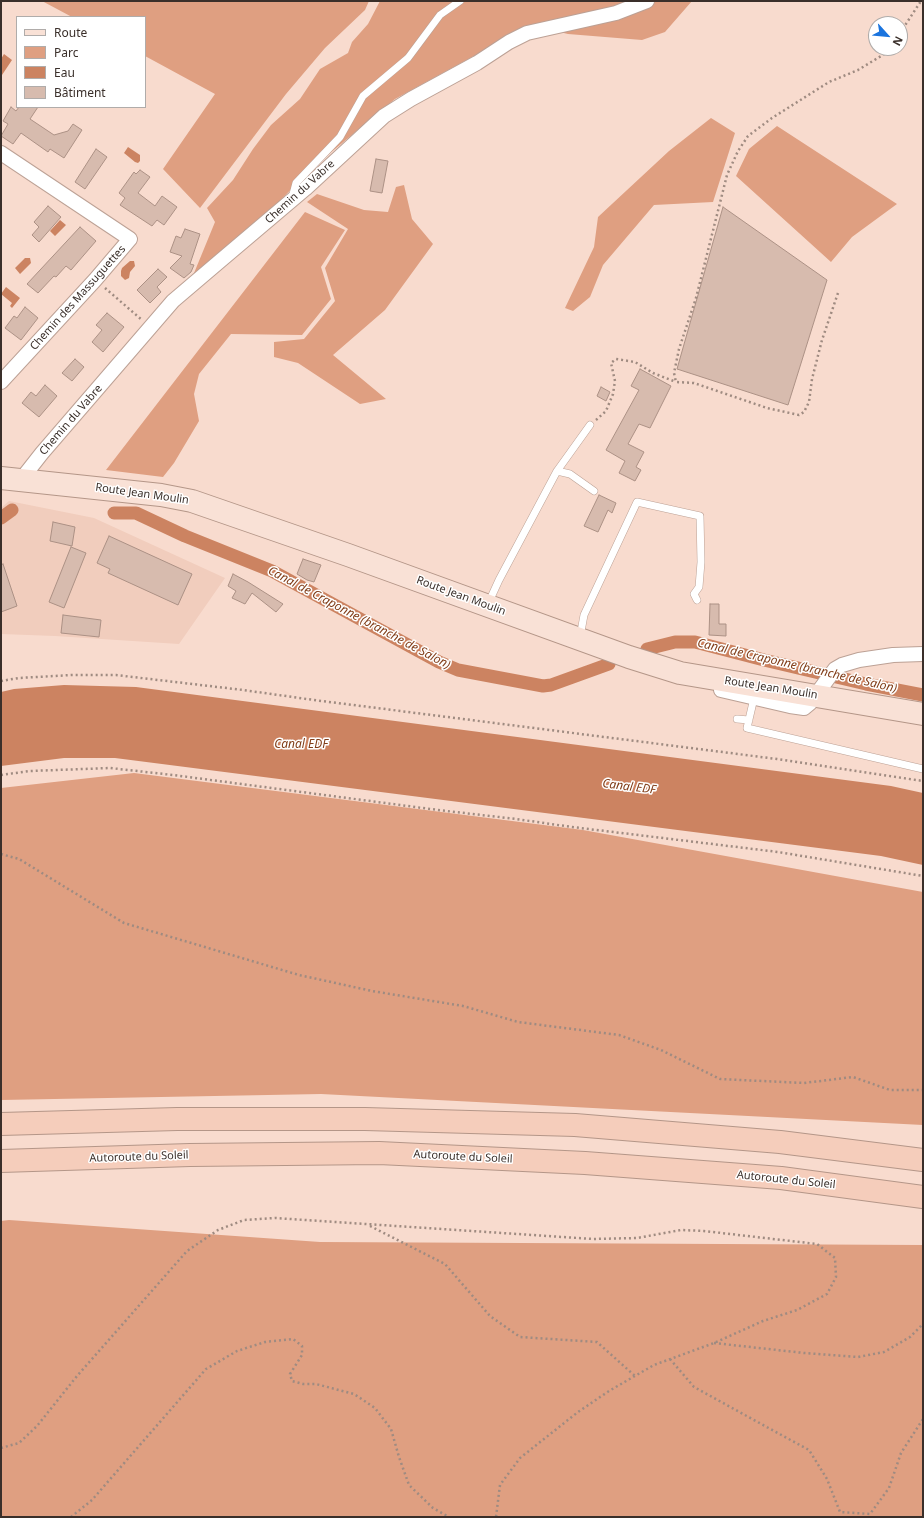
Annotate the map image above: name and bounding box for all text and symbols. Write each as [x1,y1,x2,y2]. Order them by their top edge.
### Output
legend [16,16,146,108]
north arrow [868,16,908,56]
text: Route [54,24,87,41]
text: N [890,34,907,49]
text: Parc [54,44,78,61]
text: Eau [54,64,75,81]
text: Bâtiment [54,84,106,101]
street label: Chemin du Vabre [263,157,337,227]
street label: Chemin des Massuguettes [27,243,129,353]
street label: Chemin du Vabre [37,382,105,458]
street label: Route Jean Moulin [94,481,190,507]
water label: Canal de Craponne (branche de Salon) [265,564,453,672]
street label: Route Jean Moulin [414,574,508,618]
water label: Canal de Craponne (branche de Salon) [696,636,898,696]
street label: Route Jean Moulin [723,674,819,702]
water label: Canal EDF [274,738,328,752]
water label: Canal EDF [601,777,657,797]
street label: Autoroute du Soleil [413,1148,513,1166]
street label: Autoroute du Soleil [89,1149,189,1165]
street label: Autoroute du Soleil [736,1168,836,1192]

